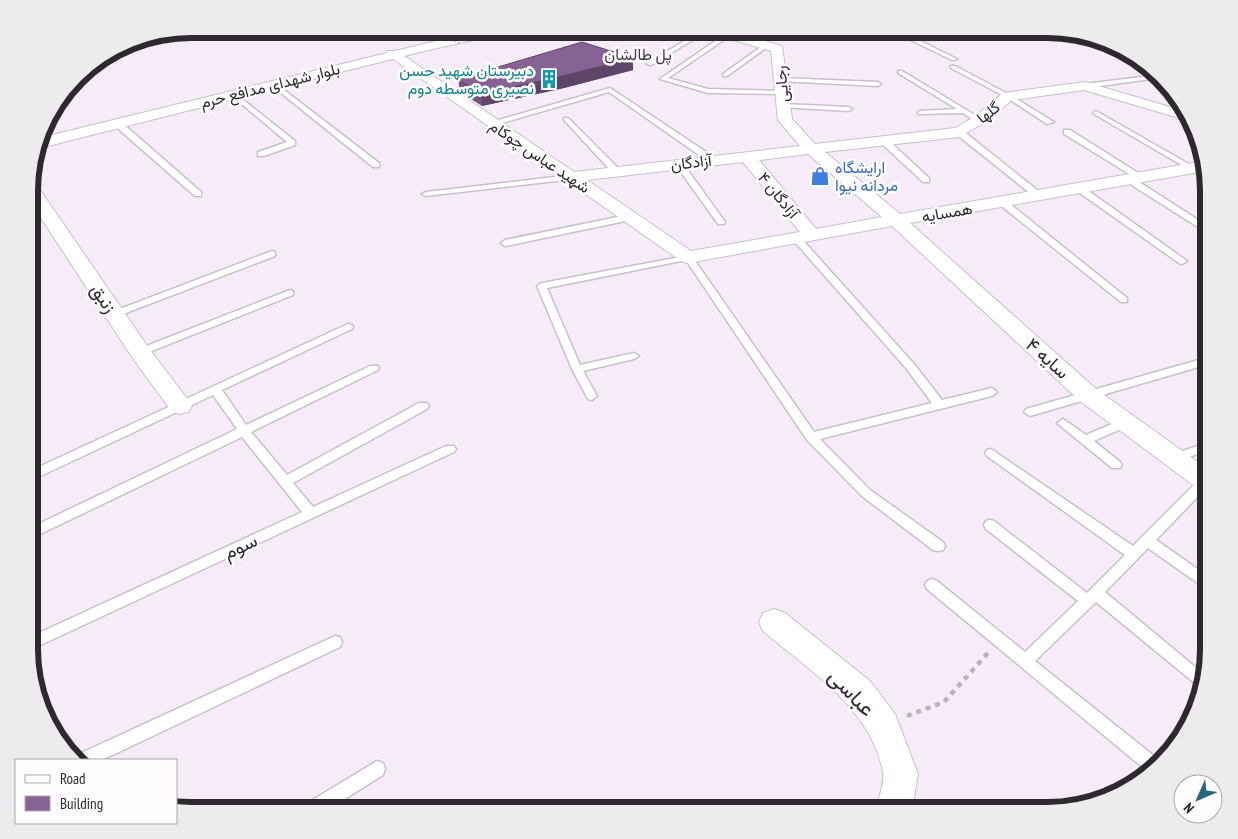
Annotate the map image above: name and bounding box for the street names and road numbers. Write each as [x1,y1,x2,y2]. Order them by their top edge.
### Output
street label: بلوار شهدای مدافع حرم [198,58,342,114]
street label: رجایی [769,65,794,103]
street label: گلها [972,97,1004,128]
street label: شهید عباس چوکام [485,115,594,199]
street label: آزادگان [669,149,714,175]
street label: آزادگان ۴ [753,168,805,224]
street label: همسایه [920,198,974,226]
street label: زنبق [85,279,123,317]
street label: سایه ۴ [1021,332,1075,384]
street label: سوم [219,528,261,565]
street label: عباسی [822,662,882,722]

